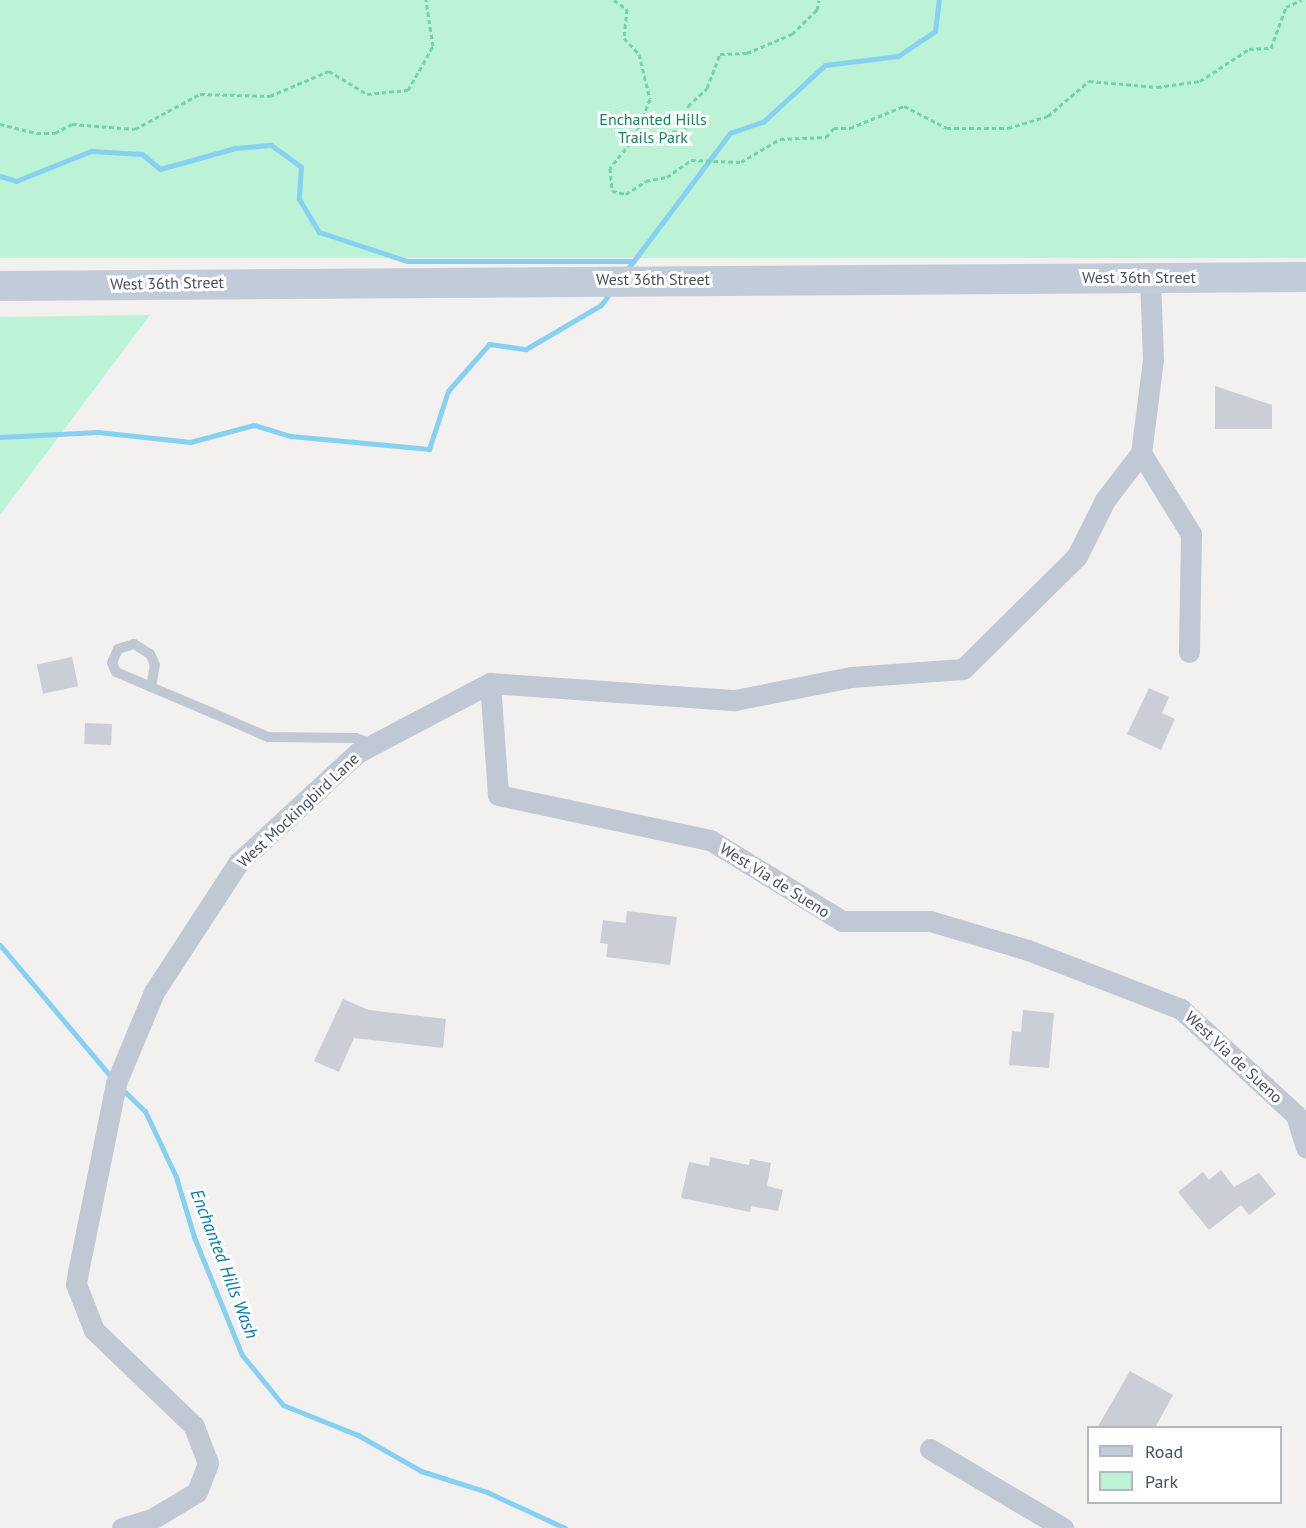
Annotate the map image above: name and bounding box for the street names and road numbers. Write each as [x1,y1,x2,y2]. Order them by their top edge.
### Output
street label: West 36th Street [1082,267,1196,287]
street label: West 36th Street [596,269,710,289]
street label: West 36th Street [110,272,224,294]
street label: West Mockingbird Lane [233,749,363,871]
street label: West Via de Sueno [716,838,834,922]
street label: West Via de Sueno [1181,1007,1287,1107]

